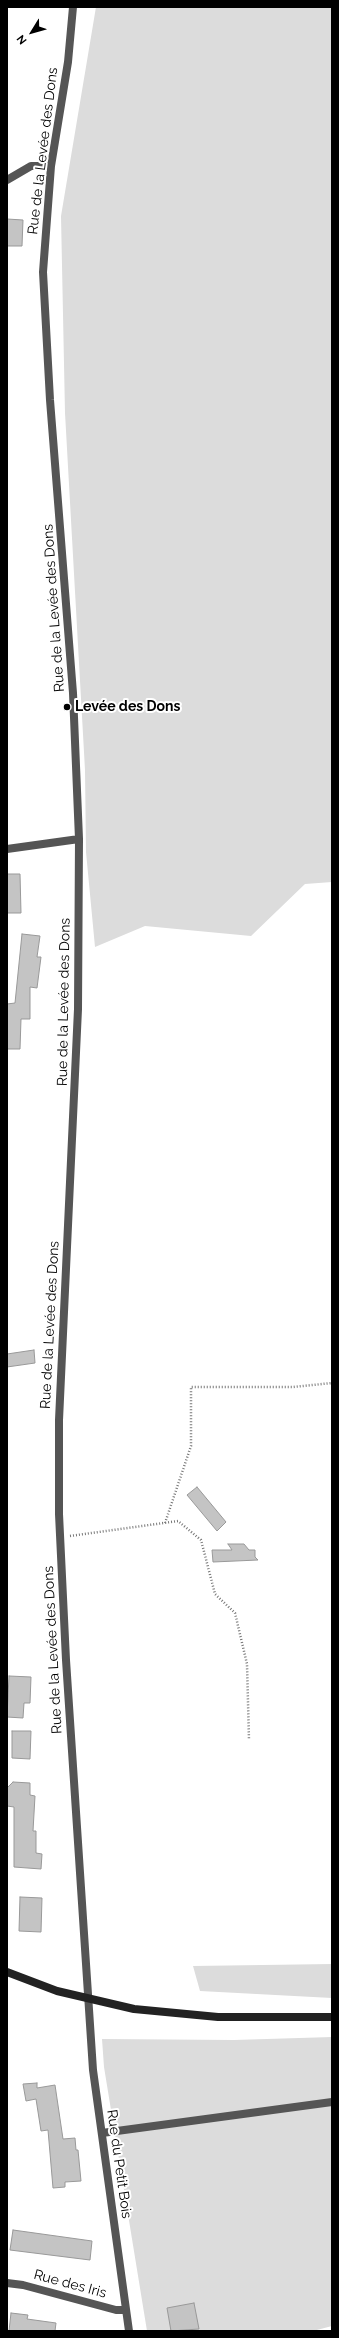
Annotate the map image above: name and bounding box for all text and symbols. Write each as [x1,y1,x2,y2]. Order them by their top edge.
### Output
north arrow [12,12,52,52]
text: N [14,32,30,47]
street label: Rue de la Levée des Dons [24,66,62,236]
street label: Rue de la Levée des Dons [40,523,68,693]
place label: Levée des Dons [75,699,180,715]
marker: Levée des Dons [62,702,72,712]
street label: Rue de la Levée des Dons [54,918,74,1086]
street label: Rue de la Levée des Dons [37,1240,63,1410]
street label: Rue de la Levée des Dons [40,1565,66,1735]
street label: Rue du Petit Bois [103,2108,135,2220]
street label: Rue des Iris [32,2266,108,2302]

